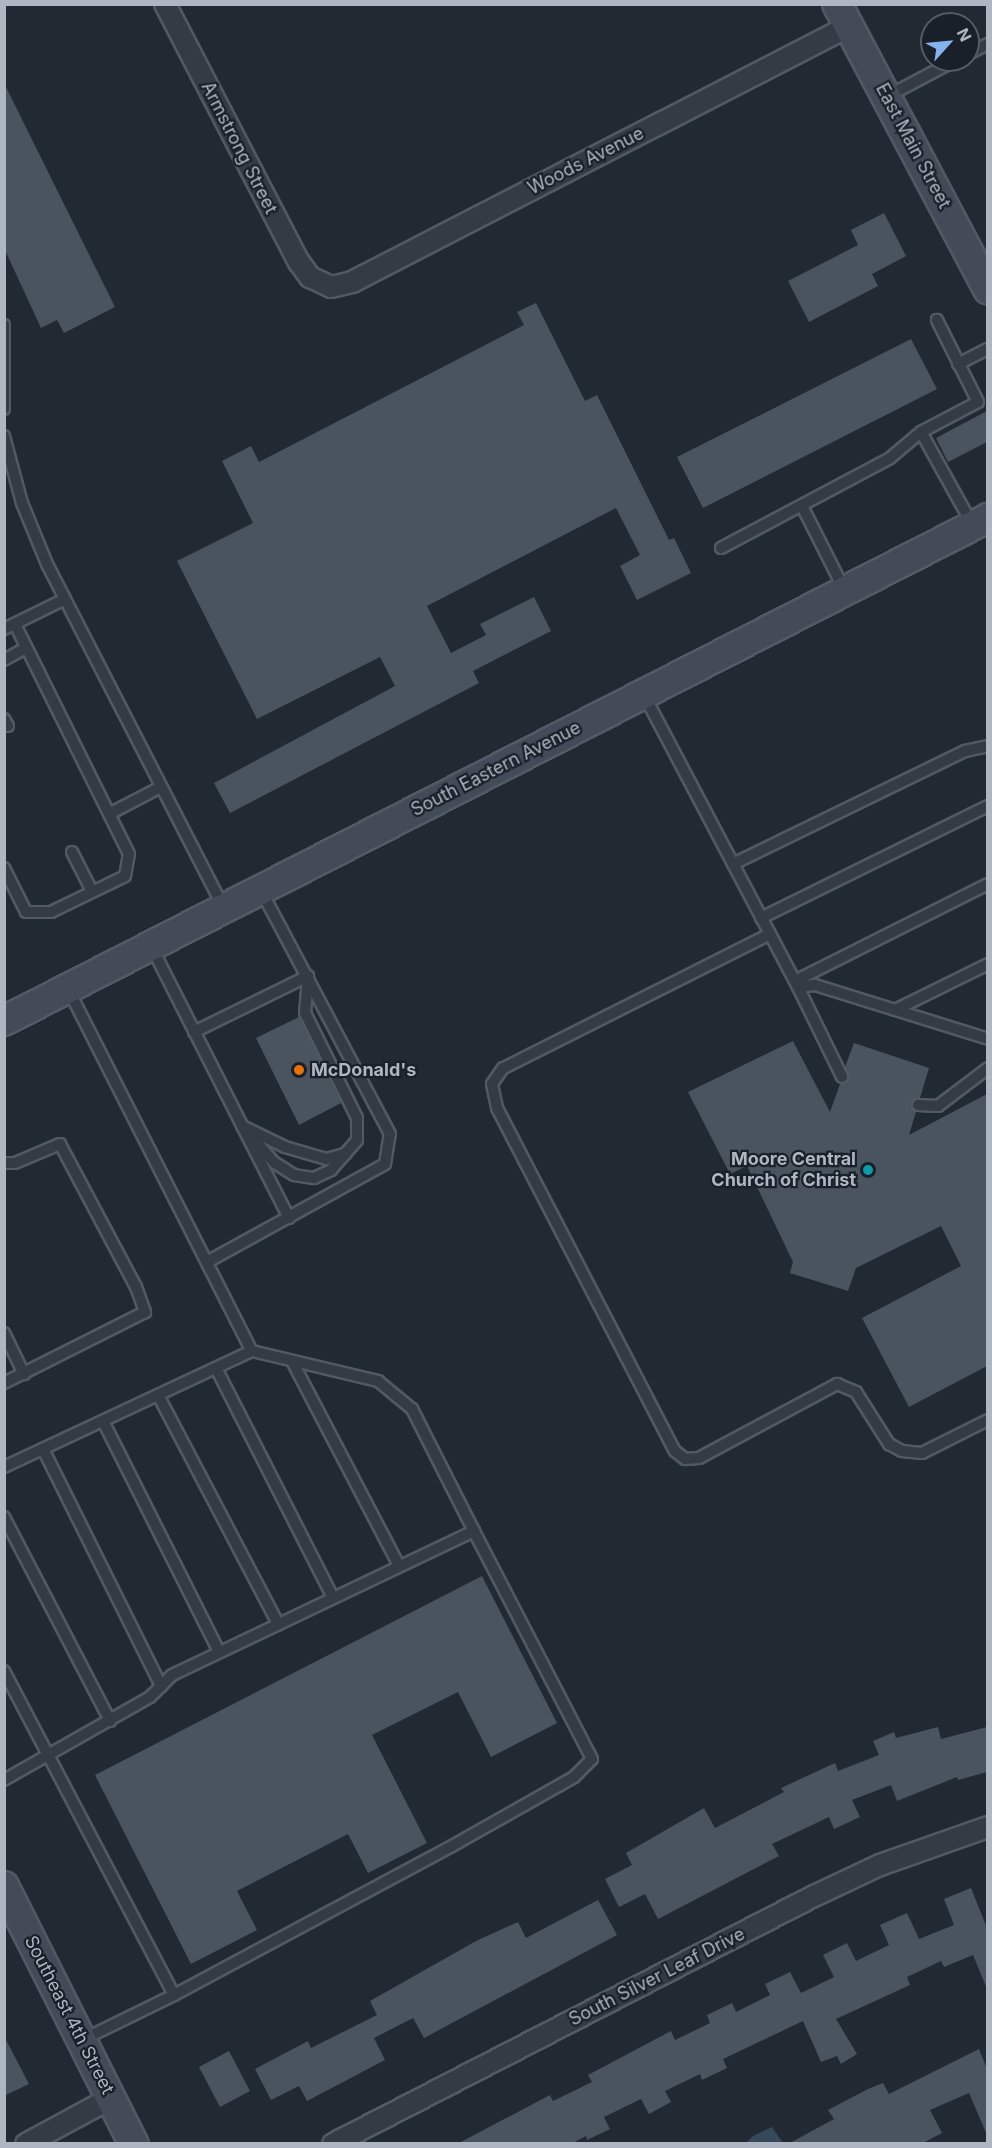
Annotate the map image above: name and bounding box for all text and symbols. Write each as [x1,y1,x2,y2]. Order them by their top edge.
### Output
north arrow [920,12,980,72]
text: N [953,25,976,45]
street label: Armstrong Street [196,78,282,218]
street label: East Main Street [871,80,955,212]
street label: Woods Avenue [524,122,648,200]
street label: South Eastern Avenue [408,717,584,821]
place label: McDonald's [311,1059,416,1081]
marker: McDonald's [292,1063,306,1077]
place label: Moore Central Church of Christ [711,1149,856,1192]
marker: Moore Central Church of Christ [861,1163,875,1177]
street label: South Silver Leaf Drive [566,1923,748,2031]
street label: Southeast 4th Street [20,1932,118,2098]

